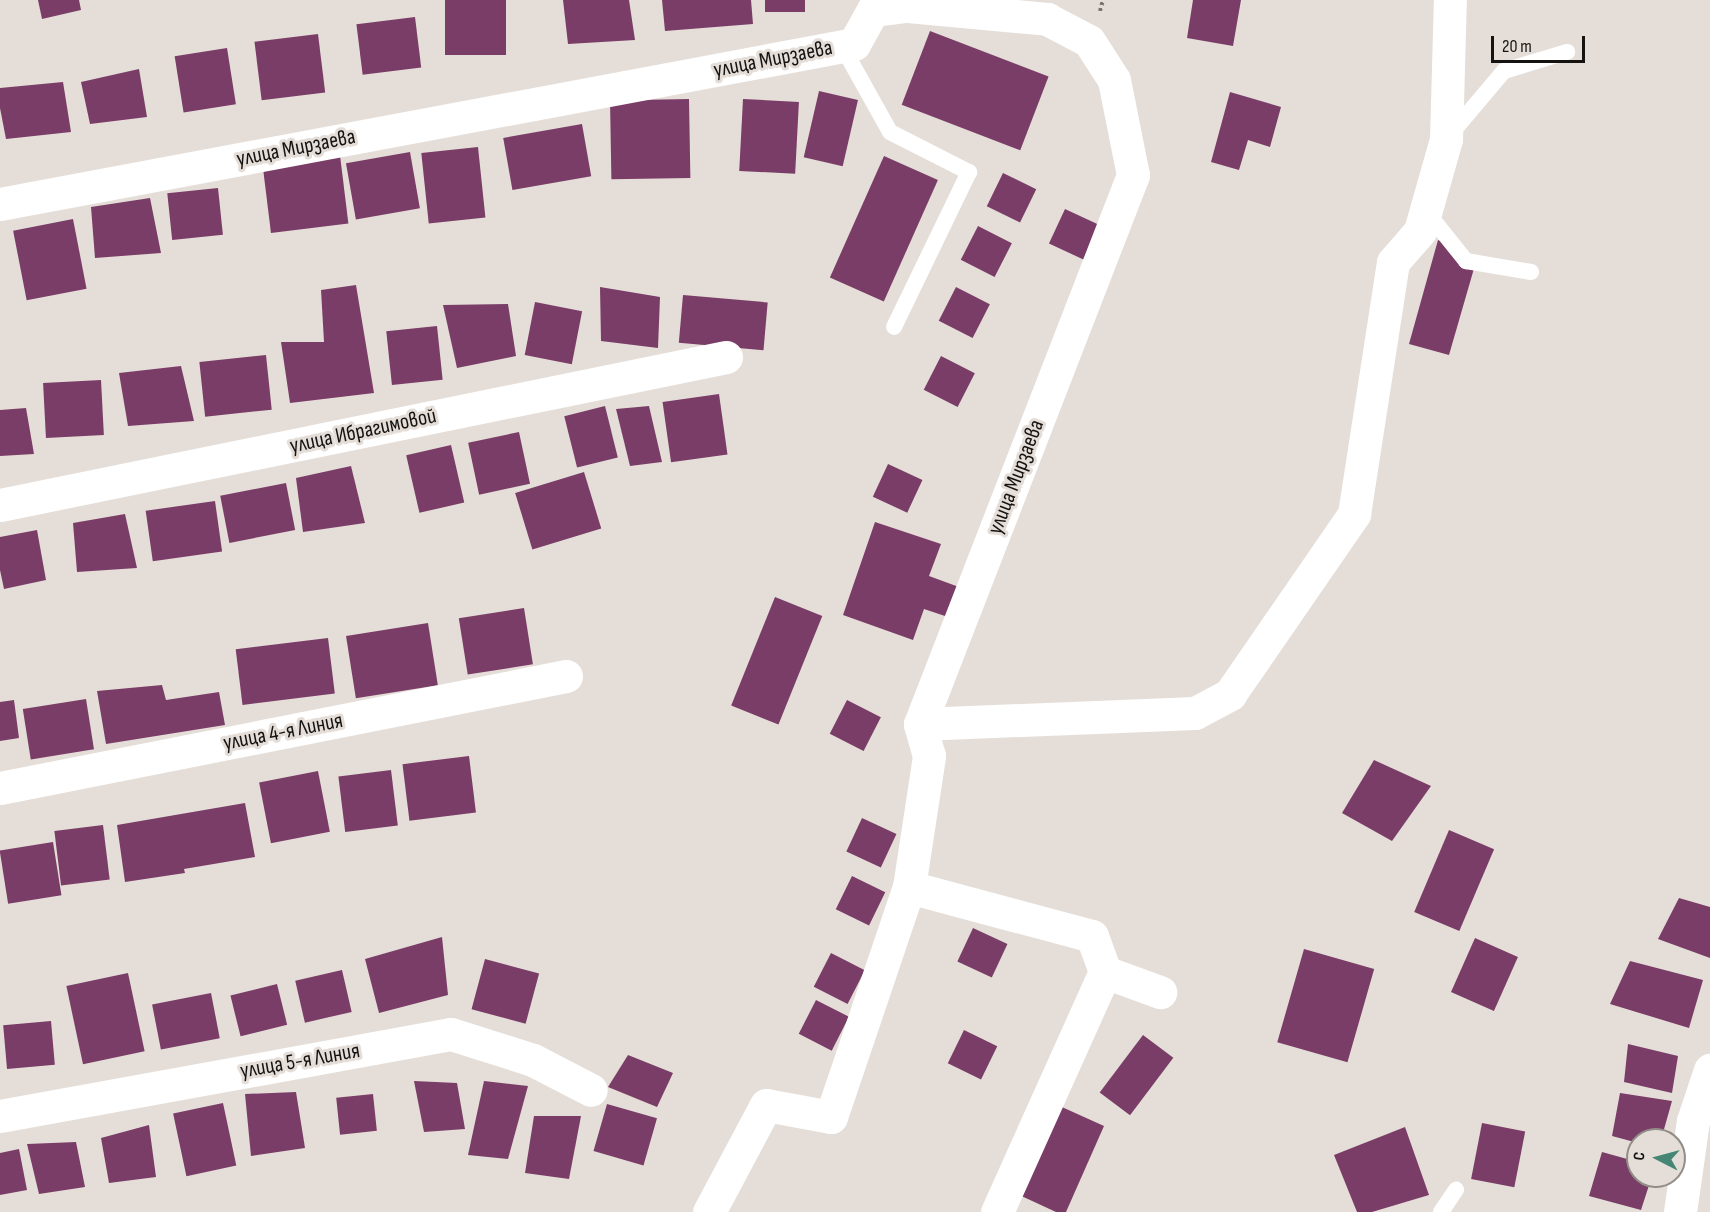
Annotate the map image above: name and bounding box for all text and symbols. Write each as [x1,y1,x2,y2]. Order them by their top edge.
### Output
scale bar [1494,24,1588,62]
street label: улица Мирзаева [711,35,835,83]
text: 20 m [1502,36,1532,57]
street label: улица Мирзаева [234,124,358,172]
street label: улица Ибрагимовой [287,403,439,459]
street label: улица Мирзаева [982,416,1050,538]
street label: улица 4-я Линия [221,707,345,757]
street label: улица 5-я Линия [238,1037,362,1085]
north arrow [1626,1128,1686,1188]
text: С [1630,1151,1649,1161]

